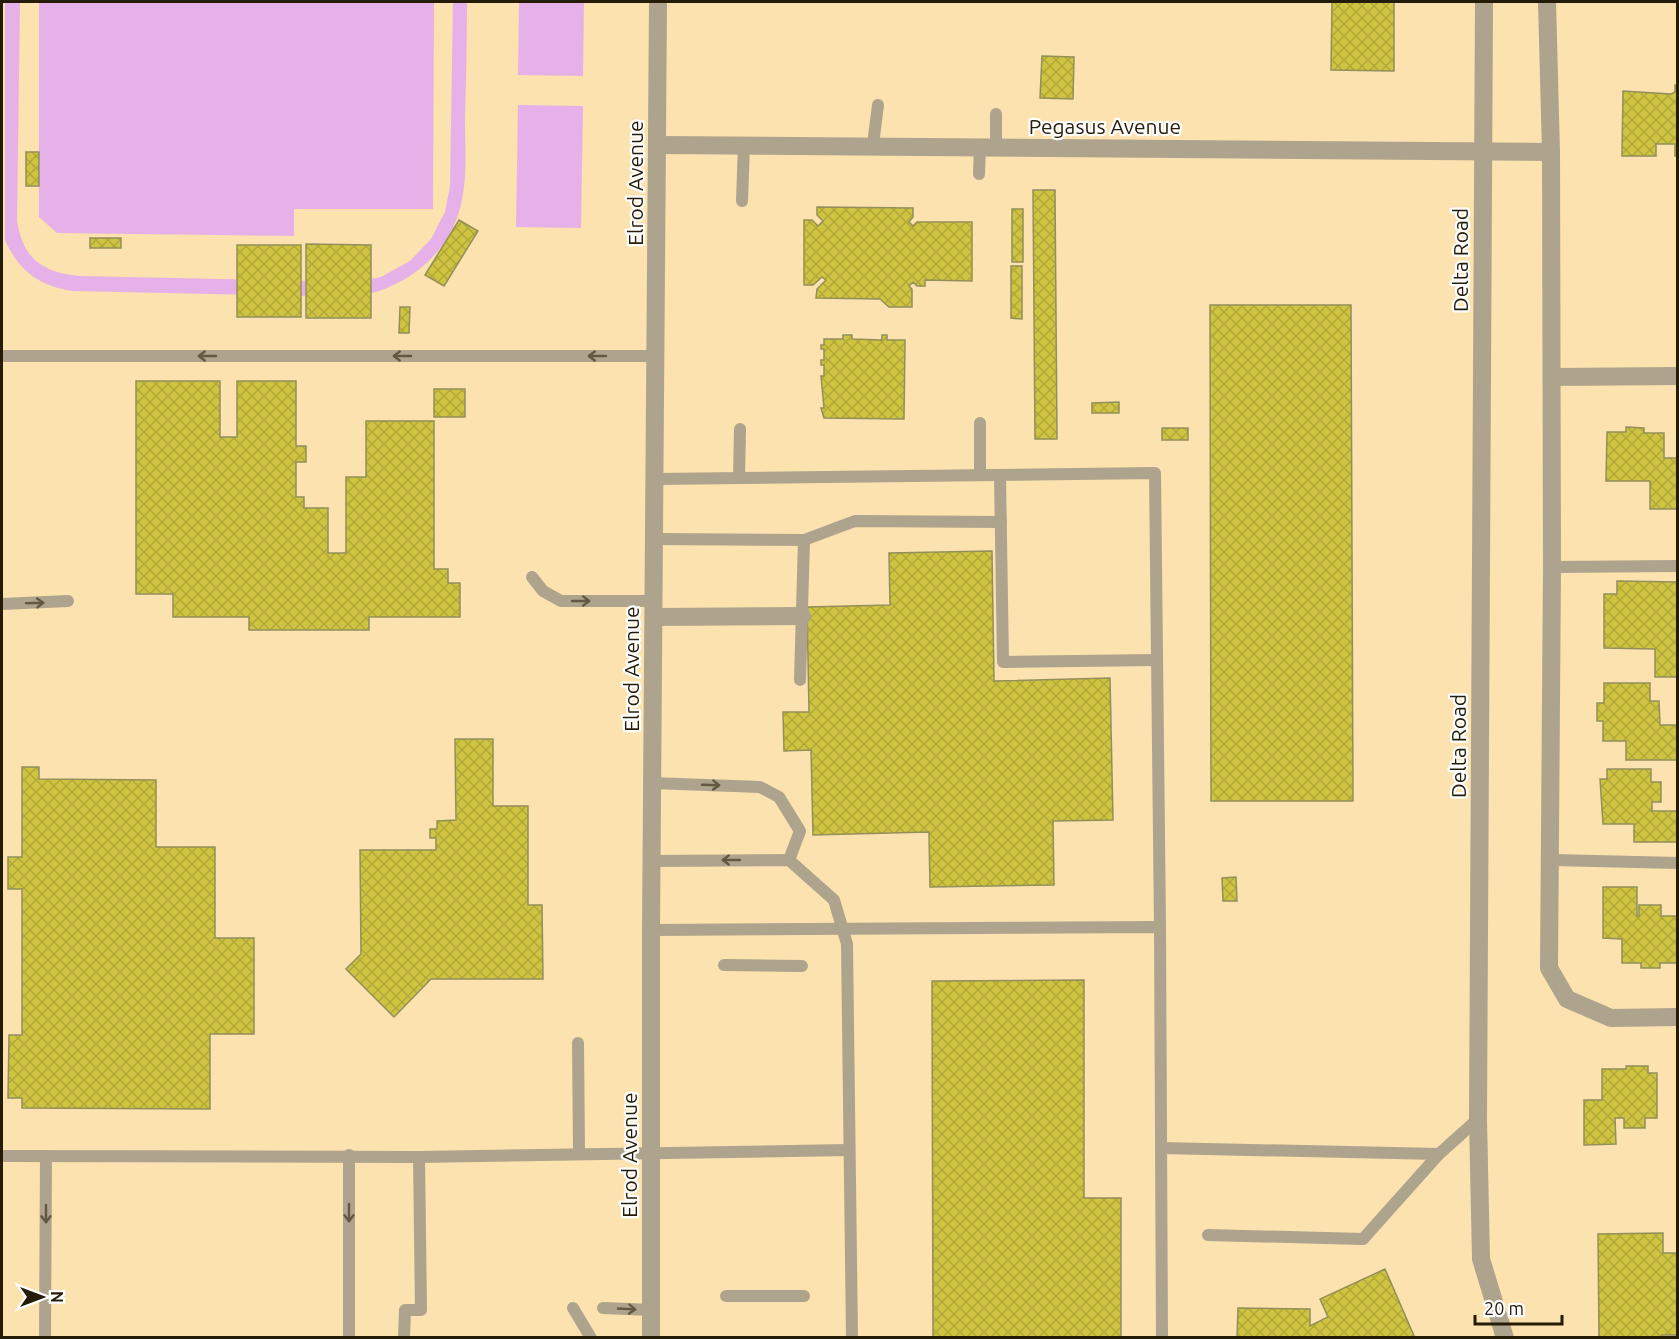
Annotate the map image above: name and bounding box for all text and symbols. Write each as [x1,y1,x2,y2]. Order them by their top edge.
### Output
street label: Pegasus Avenue [1029,114,1181,138]
street label: Elrod Avenue [623,120,647,246]
street label: Delta Road [1448,208,1472,312]
one-way arrow [198,350,218,362]
one-way arrow [393,350,413,362]
one-way arrow [588,350,608,362]
one-way arrow [571,595,591,607]
one-way arrow [24,597,44,608]
street label: Elrod Avenue [619,606,643,732]
street label: Delta Road [1446,694,1470,798]
one-way arrow [700,779,720,790]
one-way arrow [721,854,741,866]
street label: Elrod Avenue [617,1092,641,1218]
one-way arrow [343,1203,355,1223]
one-way arrow [40,1204,52,1224]
north arrow [12,1267,72,1327]
scale bar [1475,1288,1562,1326]
text: N [48,1291,66,1303]
text: 20 m [1484,1298,1524,1318]
one-way arrow [617,1303,637,1314]

